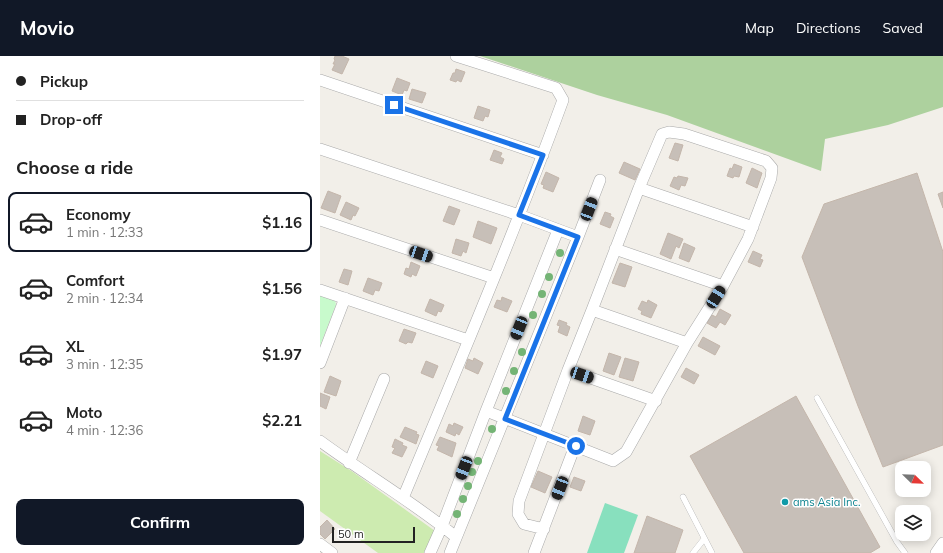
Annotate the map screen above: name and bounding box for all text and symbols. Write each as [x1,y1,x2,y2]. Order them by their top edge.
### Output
text: Movio [20,16,74,40]
text: Map [745,19,774,37]
text: Directions [796,19,861,37]
text: Saved [883,19,923,37]
text: Pickup [40,72,88,91]
route end [385,96,403,114]
text: Drop-off [40,110,102,129]
text: Choose a ride [16,156,133,179]
car [579,196,599,222]
icon: car [18,204,54,240]
text: Economy [66,205,131,224]
text: $1.16 [262,213,302,232]
text: 1 min · 12:33 [66,224,143,240]
car [408,244,434,264]
icon: car [18,270,54,306]
text: Comfort [66,271,124,290]
text: $1.56 [262,279,302,298]
car [705,284,727,310]
text: 2 min · 12:34 [66,290,143,306]
car [509,315,529,341]
icon: car [18,336,54,372]
text: XL [66,337,84,356]
text: $1.97 [262,345,302,364]
text: 3 min · 12:35 [66,356,143,372]
car [569,365,595,385]
icon: car [18,402,54,438]
text: Moto [66,403,102,422]
text: $2.21 [262,411,302,430]
text: 4 min · 12:36 [66,422,143,438]
route start [567,437,585,455]
car [454,455,474,481]
north arrow [895,461,931,497]
map controls [895,461,931,541]
car [550,475,570,501]
place label: ams Asia Inc. [793,495,861,509]
marker: ams Asia Inc. [780,497,790,507]
button: Confirm [16,499,304,545]
button: layers [895,505,931,541]
scale bar [332,525,415,544]
text: 50 m [338,527,364,541]

